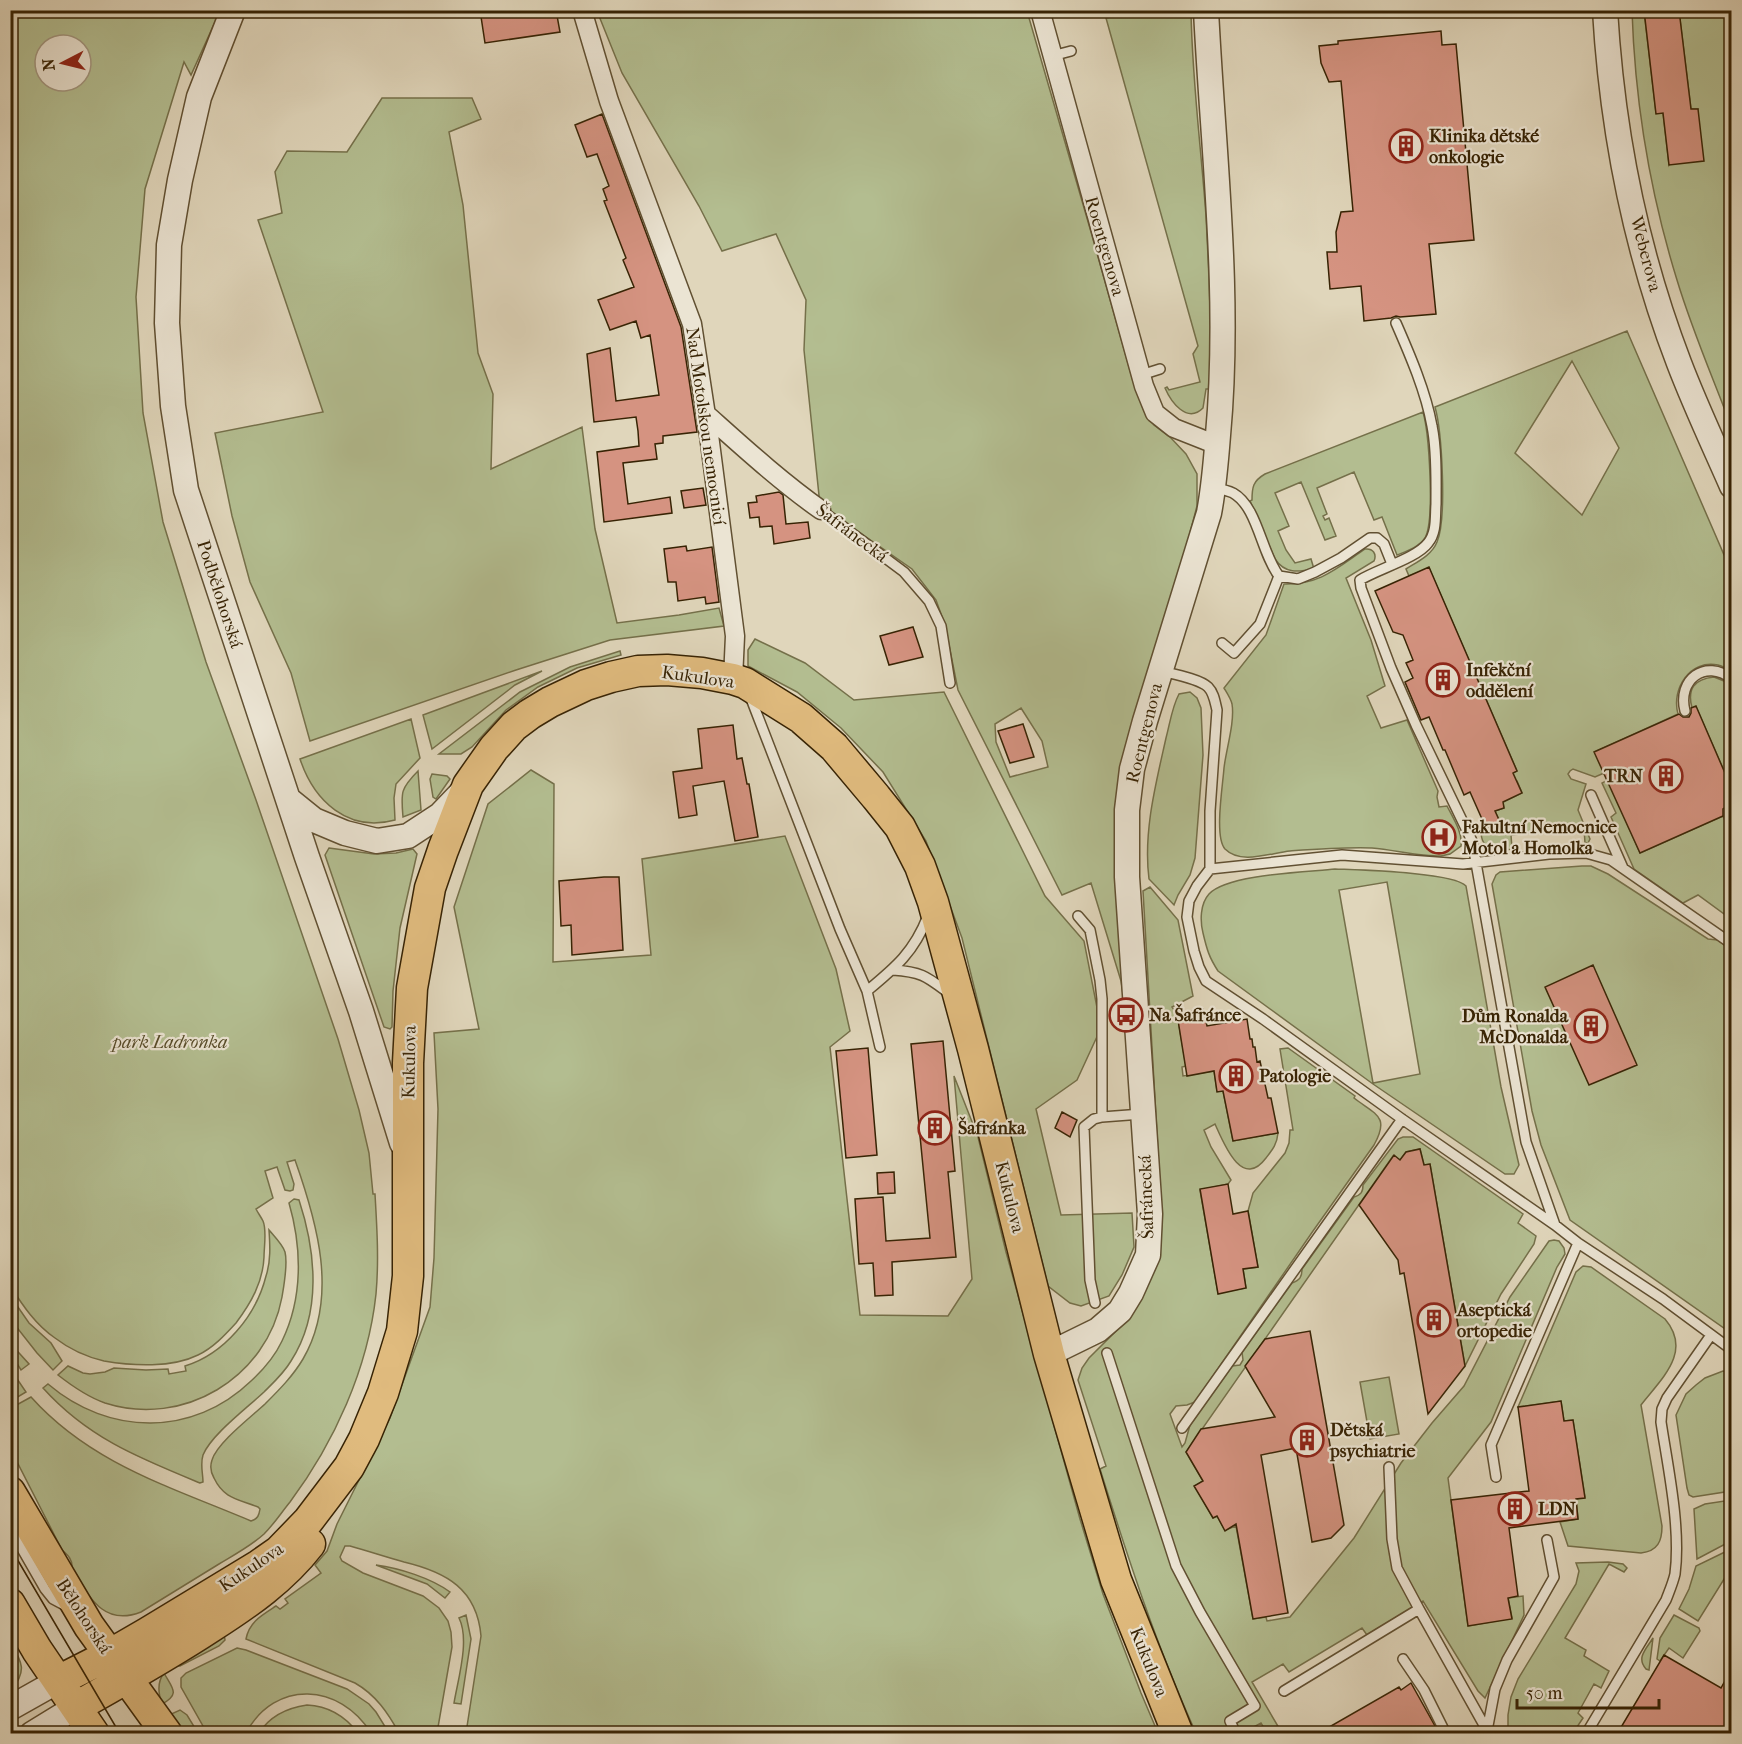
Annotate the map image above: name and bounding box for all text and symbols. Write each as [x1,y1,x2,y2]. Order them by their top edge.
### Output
north arrow [33,33,93,93]
text: N [38,57,59,72]
place label: Klinika dětské onkologie [1429,126,1539,168]
building icon: Klinika dětské onkologie [1388,128,1424,164]
street label: Roentgenova [1080,194,1129,299]
street label: Weberova [1625,213,1666,295]
street label: Nad Motolskou nemocnicí [681,326,730,527]
street label: Šafránecká [812,498,893,568]
street label: Podbělohorská [192,537,247,651]
place label: Infekční oddělení [1466,660,1534,702]
street label: Kukulova [660,662,736,693]
building icon: Infekční oddělení [1425,662,1461,698]
street label: Roentgenova [1122,680,1167,785]
building icon: TRN [1648,758,1684,794]
place label: TRN [1603,766,1643,787]
place label: Fakultní Nemocnice Motol a Homolka [1461,817,1617,859]
hospital icon: Fakultní Nemocnice Motol a Homolka [1421,819,1457,855]
bus stop icon: Na Šafránce [1108,997,1144,1033]
place label: Na Šafránce [1149,1003,1241,1026]
place label: Dům Ronalda McDonalda [1462,1006,1569,1048]
building icon: Dům Ronalda McDonalda [1573,1008,1609,1044]
street label: Kukulova [398,1025,421,1099]
park label: park Ladronka [110,1032,227,1053]
building icon: Patologie [1218,1058,1254,1094]
place label: Patologie [1259,1066,1331,1087]
building icon: Šafránka [917,1110,953,1146]
place label: Šafránka [958,1116,1026,1139]
street label: Šafránecká [1133,1154,1158,1240]
street label: Kukulova [990,1159,1029,1236]
place label: Aseptická ortopedie [1456,1300,1532,1342]
building icon: Aseptická ortopedie [1416,1302,1452,1338]
place label: Dětská psychiatrie [1329,1420,1415,1462]
building icon: Dětská psychiatrie [1289,1422,1325,1458]
building icon: LDN [1497,1491,1533,1527]
place label: LDN [1538,1499,1576,1520]
street label: Kukulova [215,1538,288,1597]
street label: Bělohorská [52,1575,116,1658]
street label: Kukulova [1125,1624,1172,1701]
scale bar [1517,1672,1660,1710]
text: 50 m [1526,1683,1563,1704]

